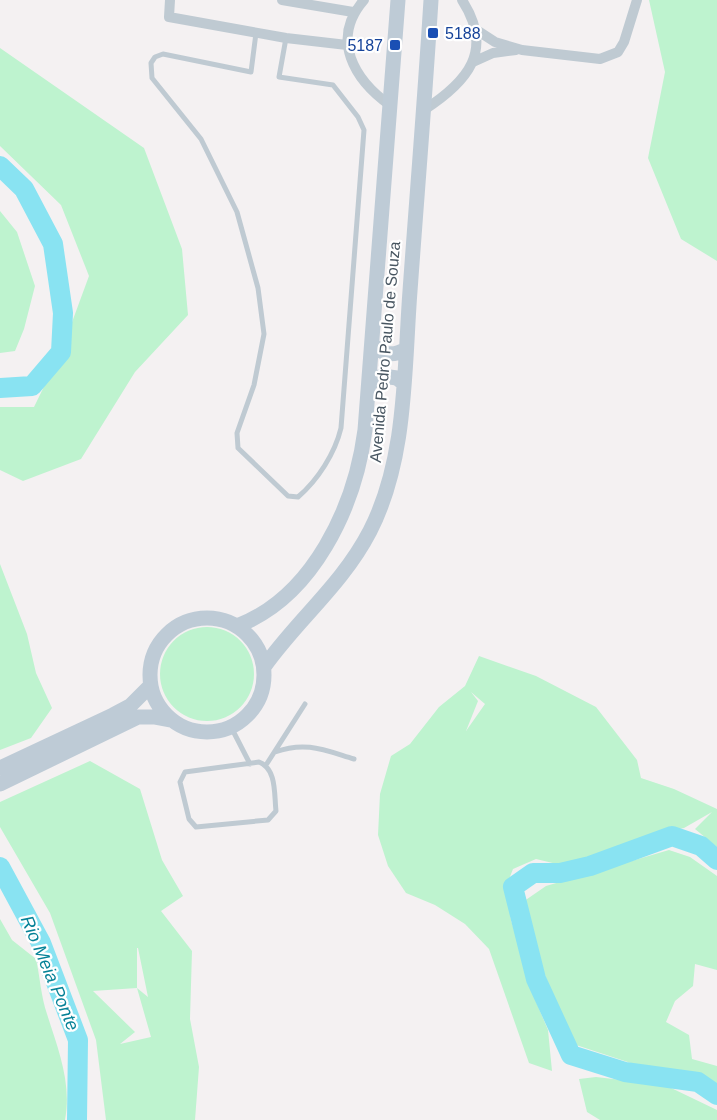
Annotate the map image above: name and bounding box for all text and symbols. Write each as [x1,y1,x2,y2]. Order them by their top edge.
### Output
place label: 5188 [445,25,481,42]
marker: 5188 [426,26,440,40]
place label: 5187 [347,37,383,54]
marker: 5187 [388,38,402,52]
street label: Avenida Pedro Paulo de Souza [367,241,403,463]
water label: Rio Meia Ponte [17,912,83,1034]

